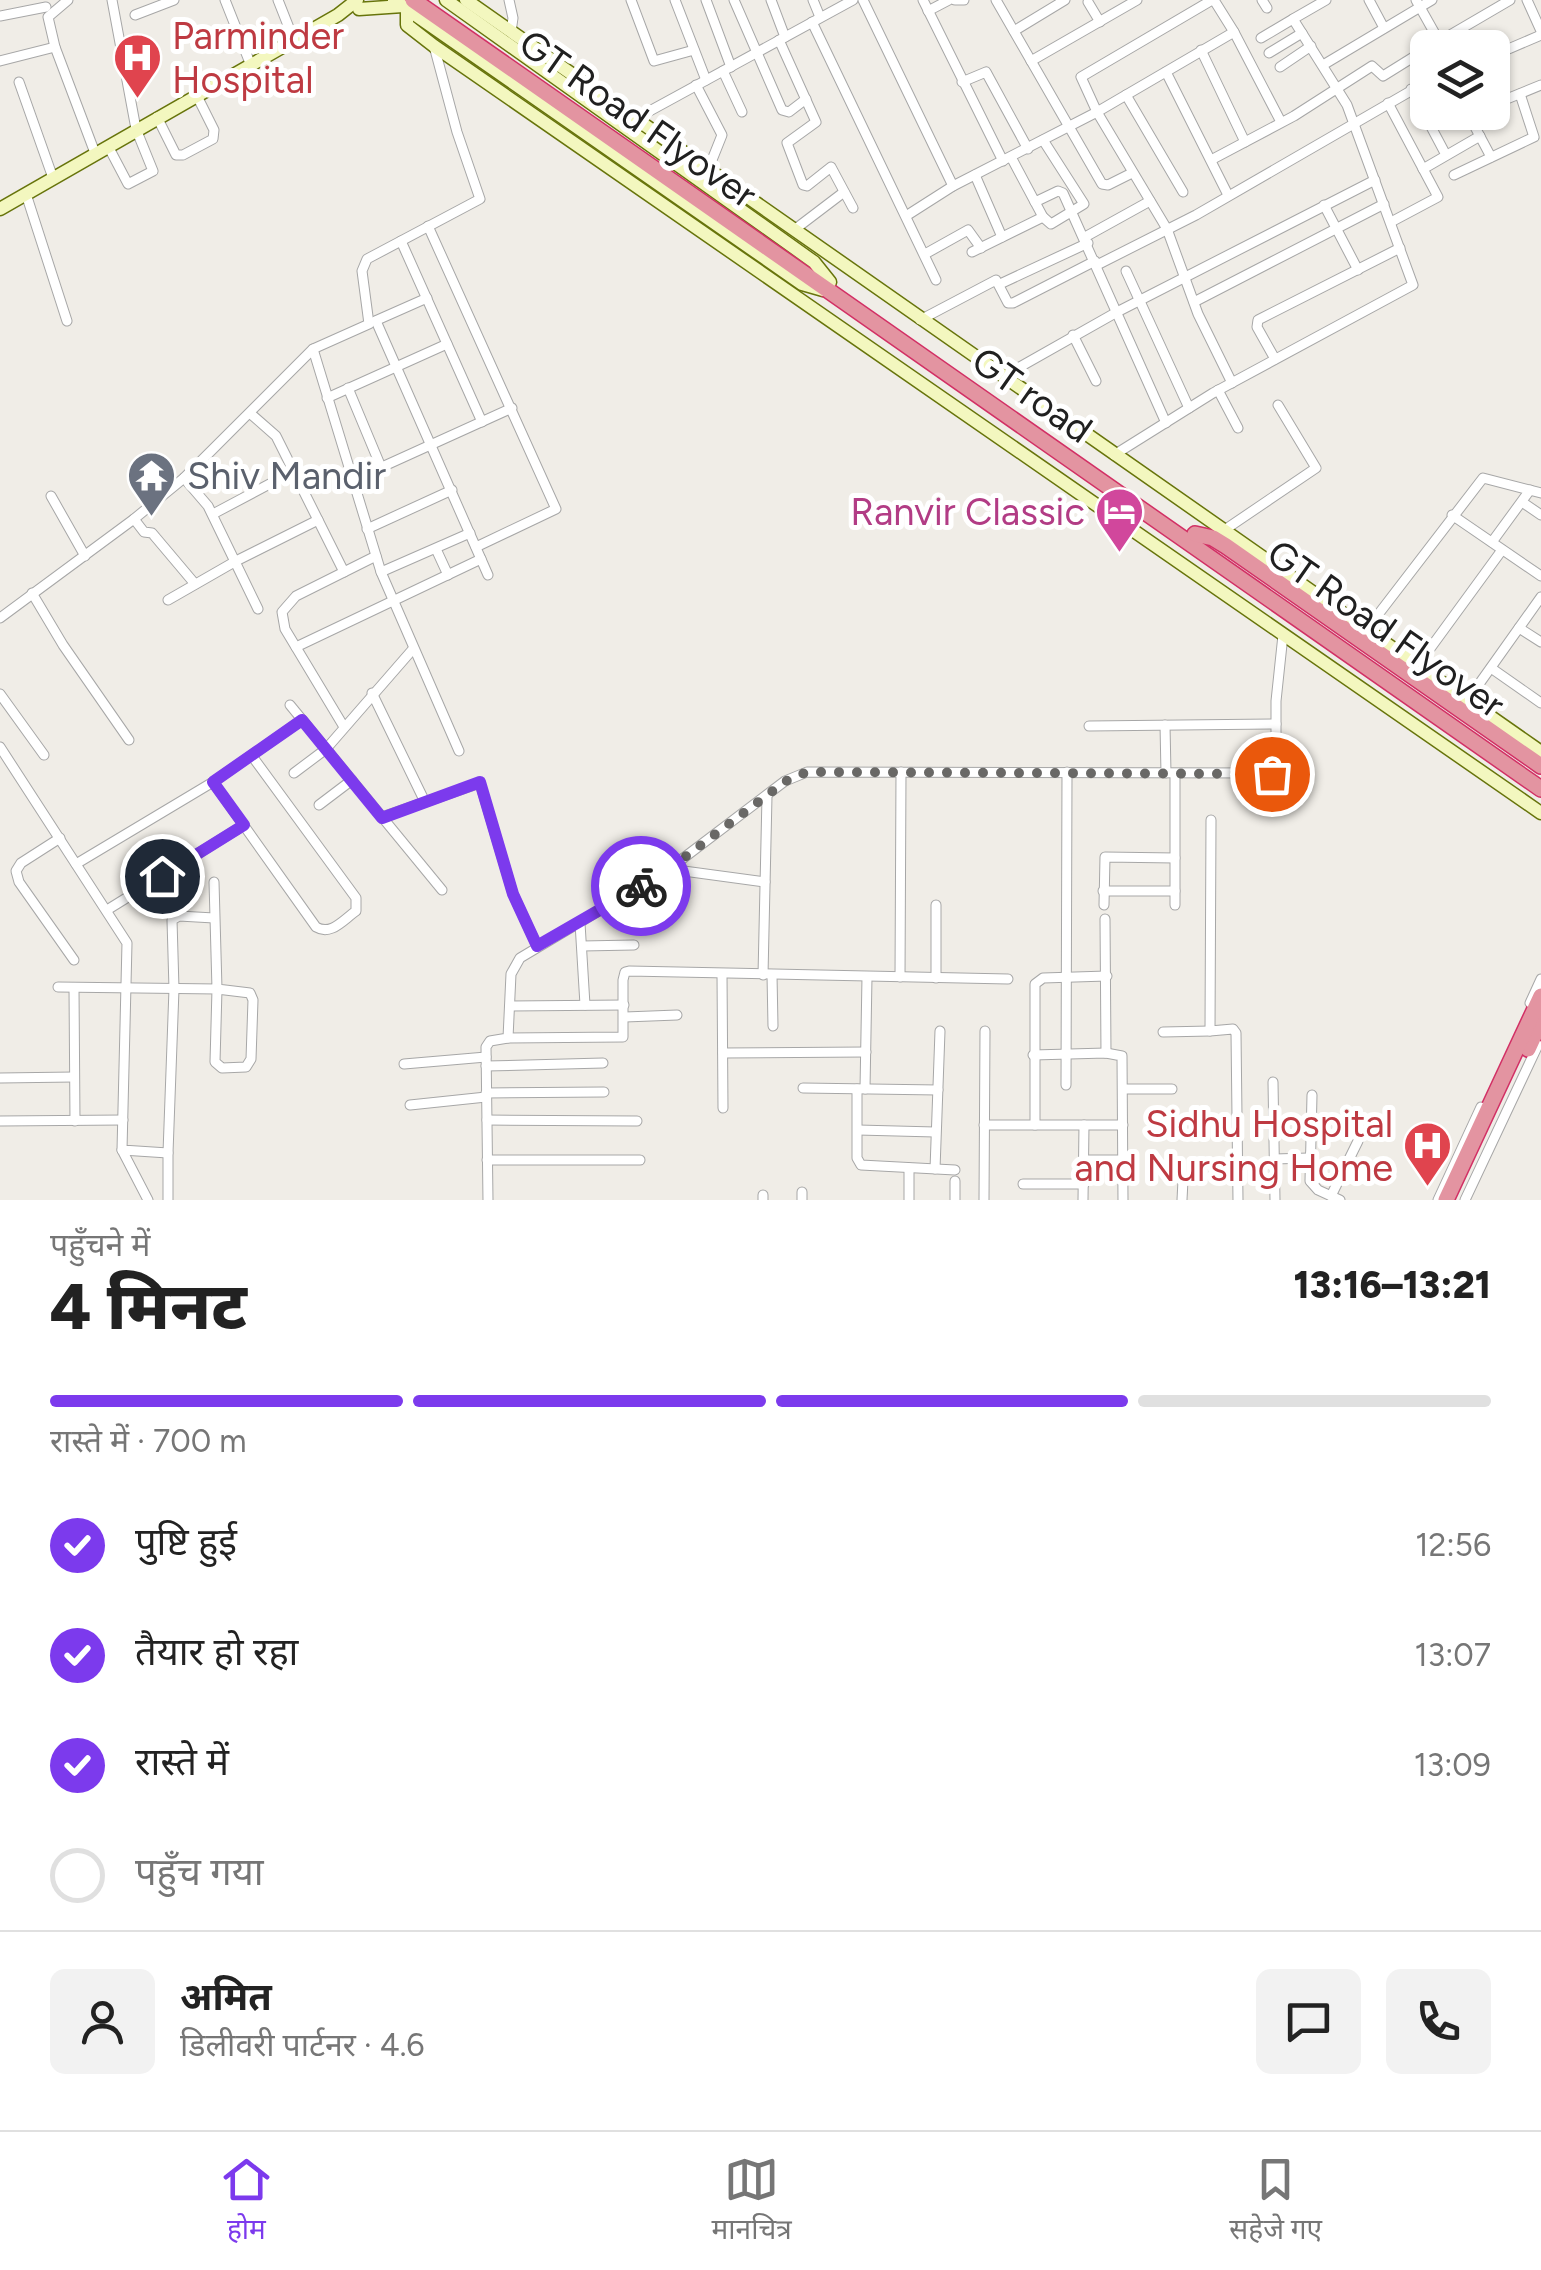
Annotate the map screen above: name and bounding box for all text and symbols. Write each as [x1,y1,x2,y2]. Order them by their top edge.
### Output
place label: Parminder Hospital [172,13,344,103]
street label: GT Road Flyover [510,20,766,218]
map controls [1410,30,1510,130]
button: layers [1410,30,1510,130]
hospital icon: Parminder Hospital [111,32,163,100]
street label: GT road [963,337,1101,453]
temple icon: Shiv Mandir [126,450,178,518]
place label: Shiv Mandir [187,453,386,499]
hotel icon: Ranvir Classic [1094,486,1146,554]
place label: Ranvir Classic [850,489,1085,535]
street label: GT Road Flyover [1258,530,1514,728]
pin [1230,732,1315,817]
icon: bag [1245,747,1300,802]
pin [120,834,205,919]
courier [591,836,691,936]
icon: home [135,849,190,904]
icon: bike [614,859,669,914]
place label: Sidhu Hospital and Nursing Home [1074,1101,1393,1191]
hospital icon: Sidhu Hospital and Nursing Home [1402,1120,1454,1188]
text: पहुँचने में [50,1226,150,1264]
text: 13:16–13:21 [1293,1262,1491,1308]
text: 4 मिनट [50,1267,247,1345]
text: रास्ते में · 700 m [50,1422,246,1460]
icon: check [50,1518,105,1573]
text: पुष्टि हुई [135,1519,237,1565]
text: 12:56 [1415,1526,1491,1564]
icon: check [50,1628,105,1683]
text: तैयार हो रहा [135,1629,298,1675]
text: 13:07 [1415,1636,1491,1674]
icon: check [50,1738,105,1793]
text: रास्ते में [135,1739,229,1785]
text: 13:09 [1414,1746,1491,1784]
text: पहुँच गया [135,1849,264,1895]
button: person [50,1969,155,2074]
button: chat [1256,1969,1361,2074]
button: phone [1386,1969,1491,2074]
text: अमित [180,1974,272,2020]
text: डिलीवरी पार्टनर · 4.6 [180,2026,424,2064]
tab: होम [219,2152,274,2250]
tab: मानचित्र [712,2152,792,2250]
tab: सहेजे गए [1229,2152,1322,2250]

